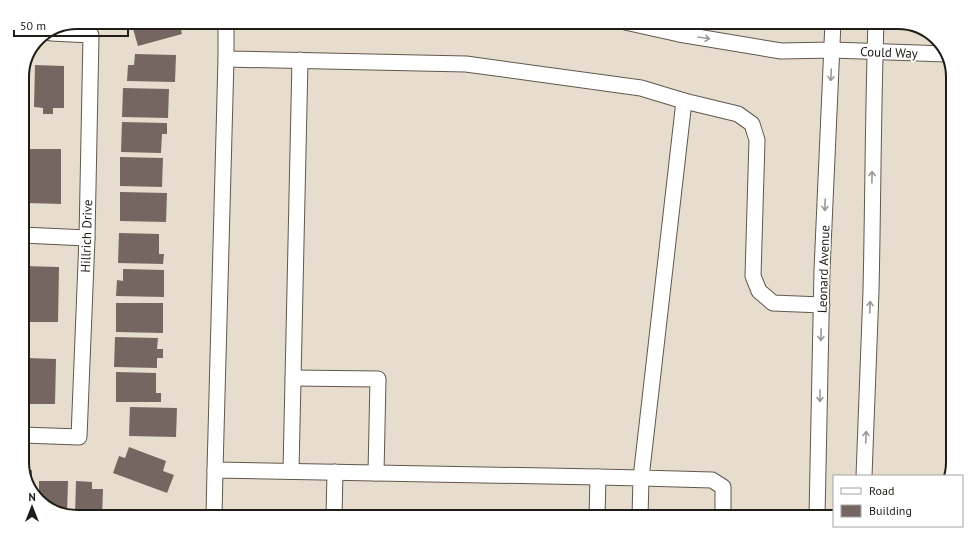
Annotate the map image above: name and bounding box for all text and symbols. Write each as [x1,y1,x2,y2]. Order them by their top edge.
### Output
scale bar [14,12,128,38]
text: 50 m [20,18,46,33]
one-way arrow [698,34,711,42]
street label: Could Way [860,43,918,62]
one-way arrow [827,68,835,81]
one-way arrow [868,171,876,184]
one-way arrow [821,198,829,211]
street label: Hillrich Drive [77,199,96,273]
street label: Leonard Avenue [813,225,834,313]
one-way arrow [866,301,874,314]
one-way arrow [817,328,825,341]
one-way arrow [816,389,823,402]
one-way arrow [862,431,869,444]
legend [833,475,963,527]
text: Road [869,483,894,498]
north arrow [12,487,52,527]
text: N [28,490,36,504]
text: Building [869,503,912,518]

